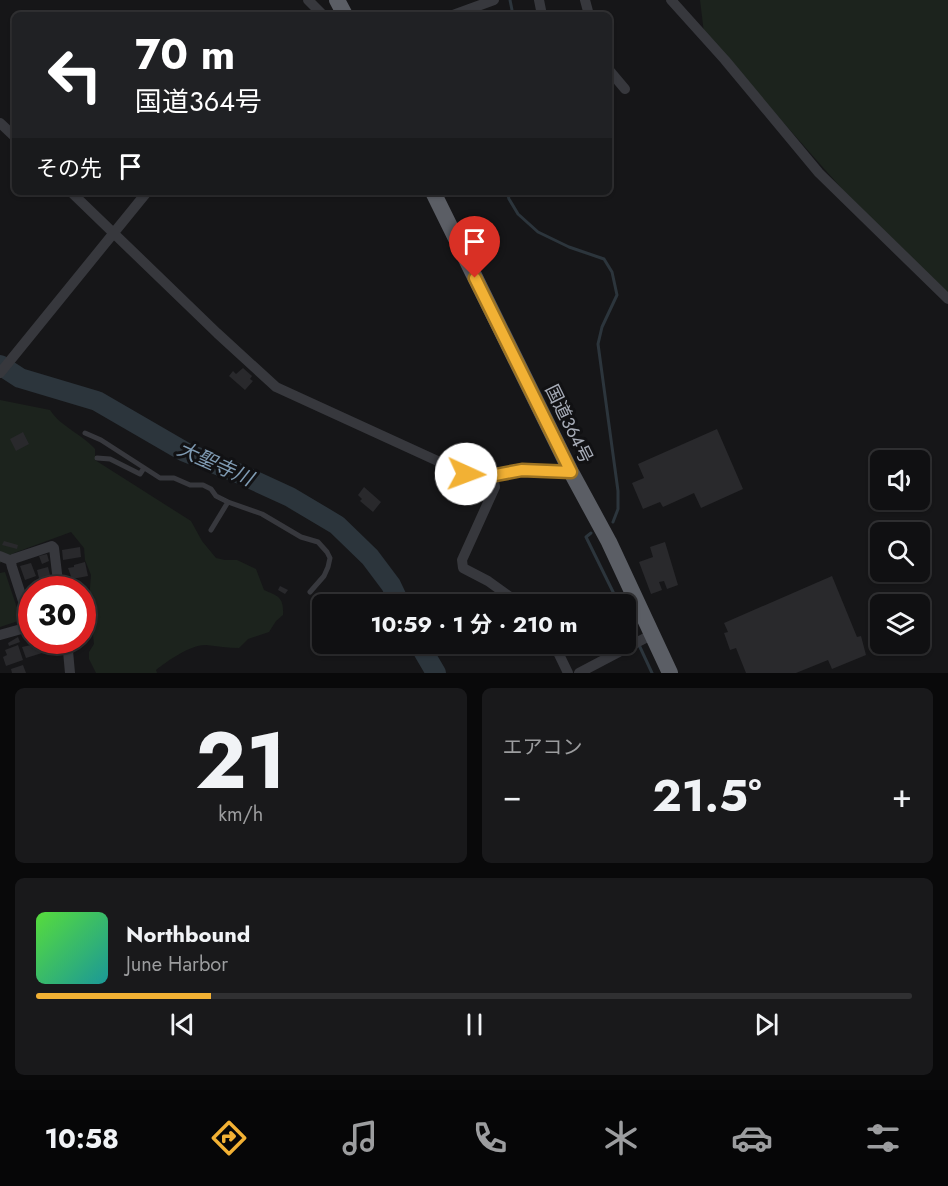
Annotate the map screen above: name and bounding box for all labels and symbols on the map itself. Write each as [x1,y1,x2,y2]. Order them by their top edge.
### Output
pin [449,216,500,278]
street label: 国道364号 [539,380,599,468]
water label: 大聖寺川 [173,434,259,494]
position arrow [434,442,498,506]
speed limit sign: 30 [18,576,96,654]

